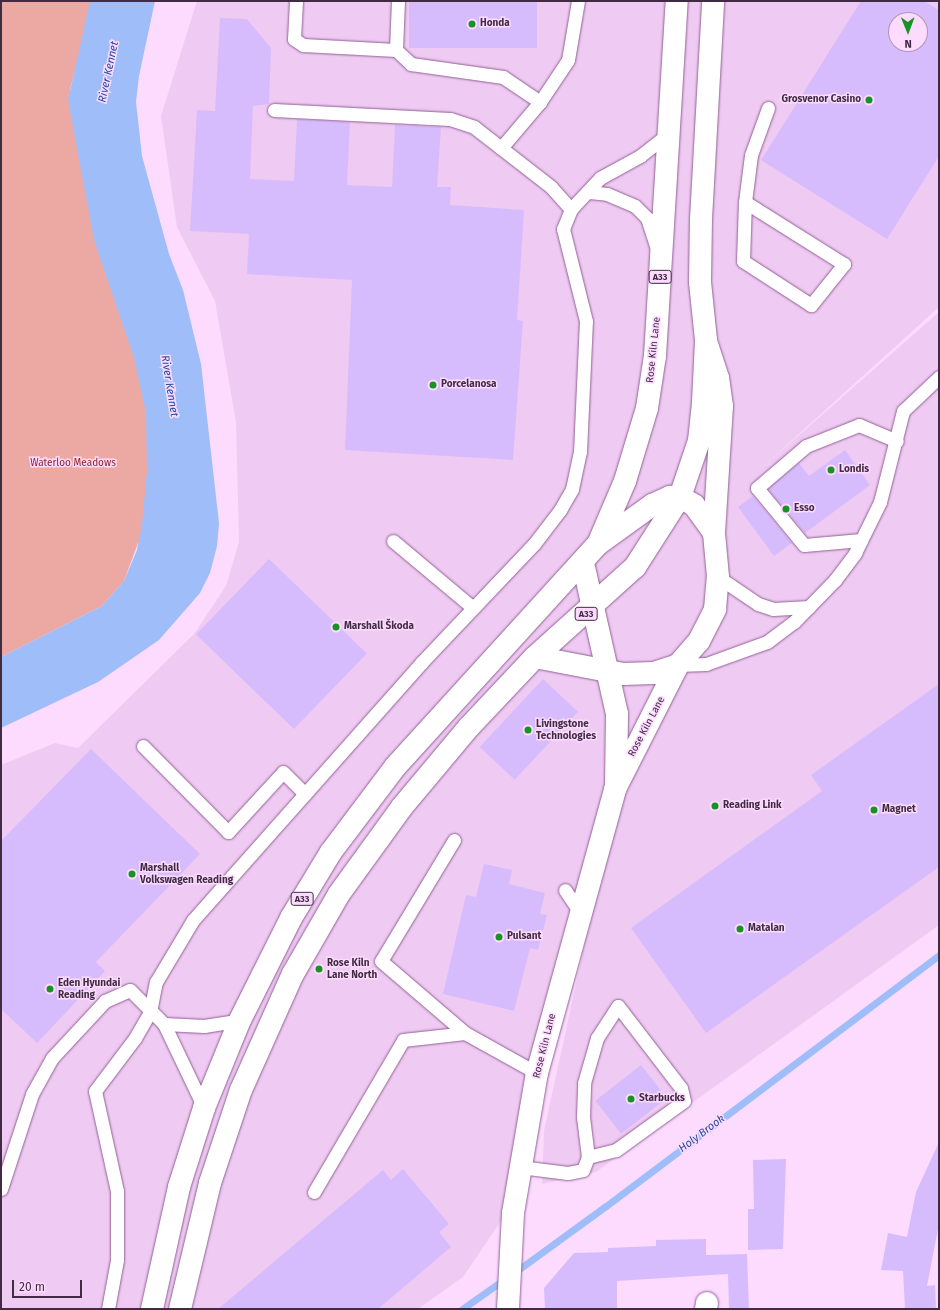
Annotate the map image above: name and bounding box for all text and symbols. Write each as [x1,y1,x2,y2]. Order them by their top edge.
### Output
north arrow [888,12,928,52]
place label: Honda [480,18,510,30]
marker: Honda [467,19,477,29]
text: N [904,37,912,50]
water label: River Kennet [96,40,122,104]
place label: Grosvenor Casino [782,94,861,106]
marker: Grosvenor Casino [864,95,874,105]
road number: A33 [648,270,672,284]
street label: Rose Kiln Lane [645,316,663,384]
water label: River Kennet [158,354,180,418]
place label: Porcelanosa [441,379,497,391]
marker: Porcelanosa [428,380,438,390]
park label: Waterloo Meadows [30,458,116,470]
place label: Londis [839,464,869,476]
marker: Londis [826,465,836,475]
place label: Esso [794,503,815,515]
marker: Esso [781,504,791,514]
road number: A33 [574,607,598,621]
place label: Marshall Škoda [344,621,414,633]
marker: Marshall Škoda [331,622,341,632]
street label: Rose Kiln Lane [626,695,668,759]
place label: Livingstone Technologies [536,718,596,742]
marker: Livingstone Technologies [523,725,533,735]
place label: Reading Link [723,800,782,812]
marker: Reading Link [710,801,720,811]
place label: Magnet [882,804,916,816]
marker: Magnet [869,805,879,815]
place label: Marshall Volkswagen Reading [140,862,233,886]
marker: Marshall Volkswagen Reading [127,869,137,879]
road number: A33 [290,892,314,906]
place label: Matalan [748,923,785,935]
marker: Matalan [735,924,745,934]
place label: Pulsant [507,931,541,943]
marker: Pulsant [494,932,504,942]
place label: Rose Kiln Lane North [327,957,377,980]
marker: Rose Kiln Lane North [314,964,324,974]
place label: Eden Hyundai Reading [58,977,120,1000]
marker: Eden Hyundai Reading [45,984,55,994]
street label: Rose Kiln Lane [531,1012,559,1080]
place label: Starbucks [639,1093,685,1105]
marker: Starbucks [626,1094,636,1104]
water label: Holy Brook [676,1112,728,1156]
scale bar [14,1272,84,1298]
text: 20 m [19,1280,45,1294]

